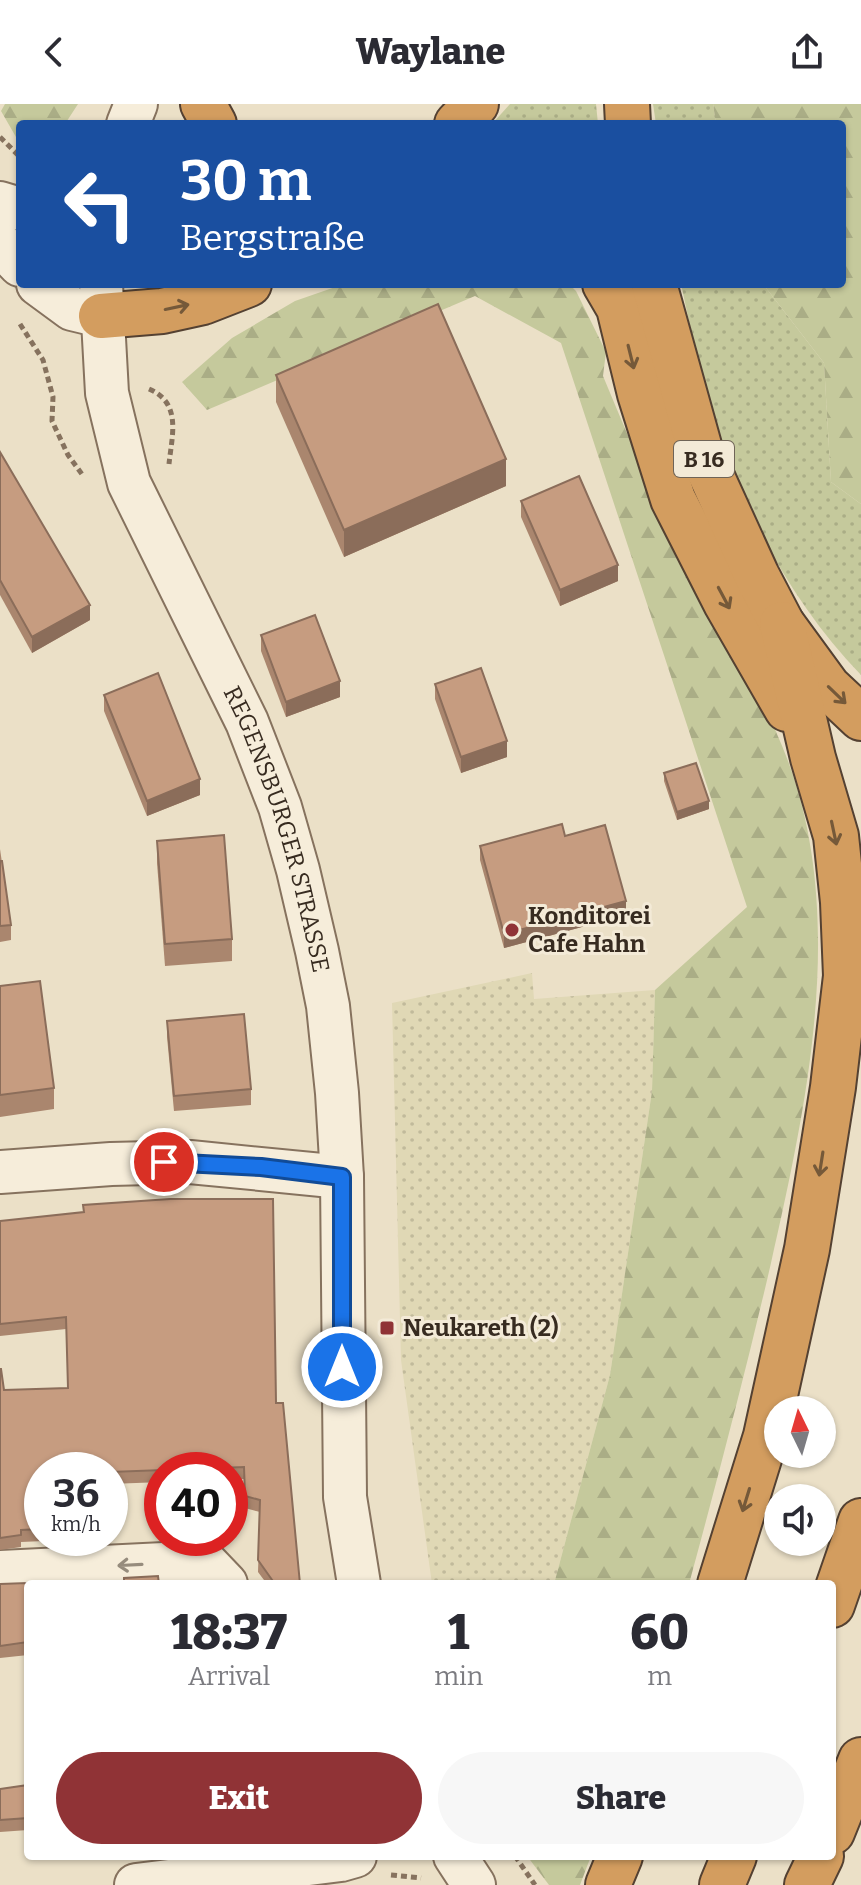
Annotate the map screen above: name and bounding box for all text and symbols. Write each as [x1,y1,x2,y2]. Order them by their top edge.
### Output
icon: back [32,30,76,74]
text: Waylane [356,30,505,74]
icon: share [785,30,829,74]
text: 30 m [180,148,311,215]
icon: left [48,152,152,256]
text: Bergstraße [180,216,365,260]
one-way arrow [163,299,189,314]
one-way arrow [624,343,639,369]
road number: B 16 [674,441,734,477]
one-way arrow [717,586,733,609]
street label: REGENSBURGER STRASSE [218,682,335,975]
one-way arrow [827,685,847,704]
one-way arrow [828,820,843,846]
place label: Konditorei Cafe Hahn [528,902,651,958]
marker: Konditorei Cafe Hahn [503,921,521,939]
pin [130,1128,198,1196]
icon: arrive [142,1140,186,1184]
one-way arrow [813,1151,828,1177]
place label: Neukareth (2) [403,1314,558,1342]
marker: Neukareth (2) [378,1319,396,1337]
position arrow [300,1325,384,1409]
north arrow [764,1396,836,1468]
map controls [764,1396,836,1556]
speed limit sign: 40 [144,1452,248,1556]
text: 36 [53,1470,99,1518]
button: sound [764,1484,836,1556]
one-way arrow [738,1487,752,1512]
text: km/h [51,1512,101,1536]
one-way arrow [117,1558,144,1573]
text: 18:37 [171,1604,287,1662]
text: 1 [448,1604,469,1662]
text: 60 [630,1604,689,1662]
text: Arrival [188,1661,270,1692]
text: min [434,1661,483,1692]
text: m [647,1661,672,1692]
button: Exit [56,1752,422,1844]
button: Share [438,1752,804,1844]

